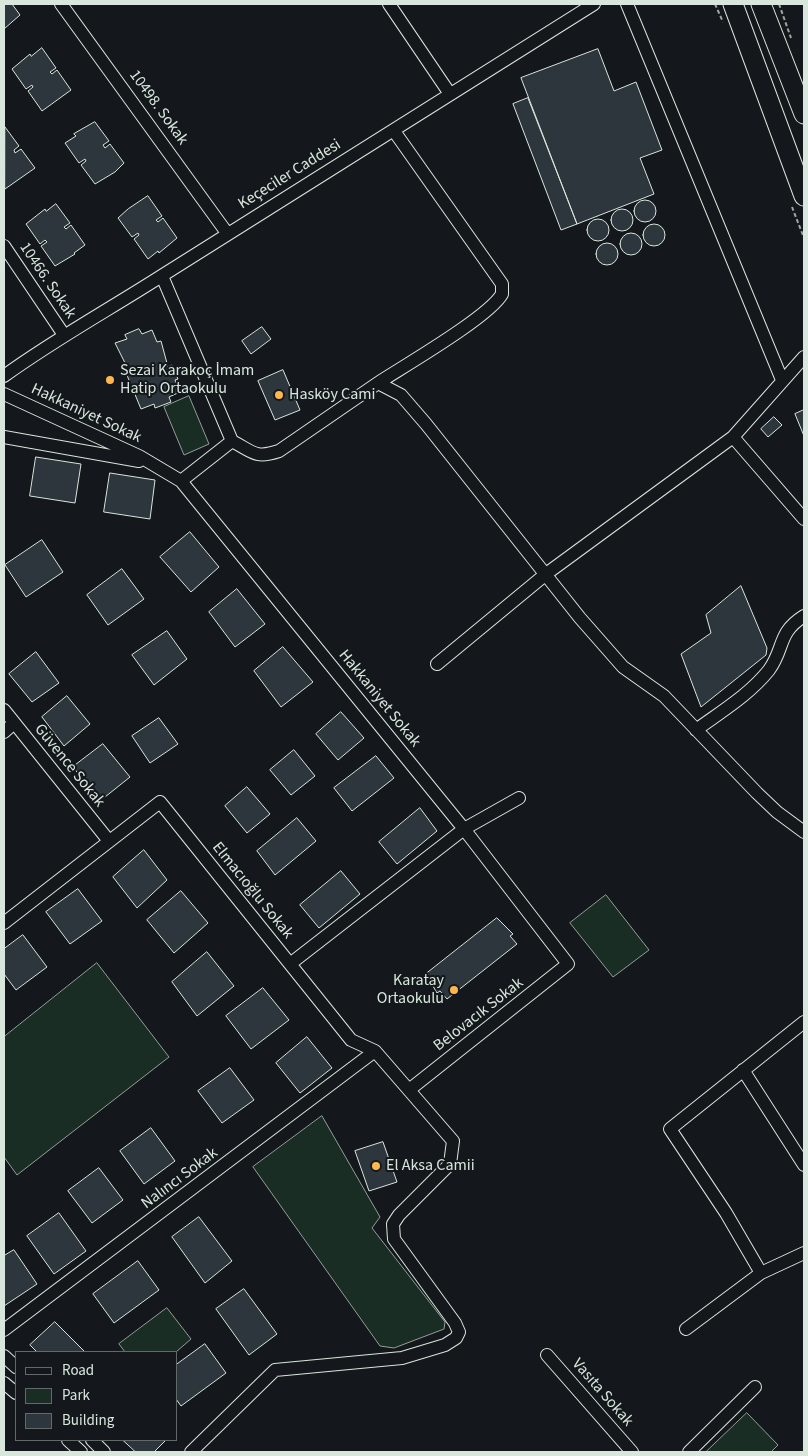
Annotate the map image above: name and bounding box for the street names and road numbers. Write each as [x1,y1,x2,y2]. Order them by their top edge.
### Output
street label: 10498. Sokak [124,67,192,149]
street label: Keçeciler Caddesi [235,136,345,214]
street label: 10466. Sokak [14,239,80,323]
street label: Hakkaniyet Sokak [28,380,144,448]
street label: Hakkaniyet Sokak [334,646,424,752]
street label: Güvence Sokak [30,720,108,812]
street label: Elmacıoğlu Sokak [207,839,297,943]
street label: Belovacık Sokak [430,974,528,1056]
street label: Nalıncı Sokak [138,1144,222,1214]
street label: Vasıta Sokak [567,1355,637,1431]

